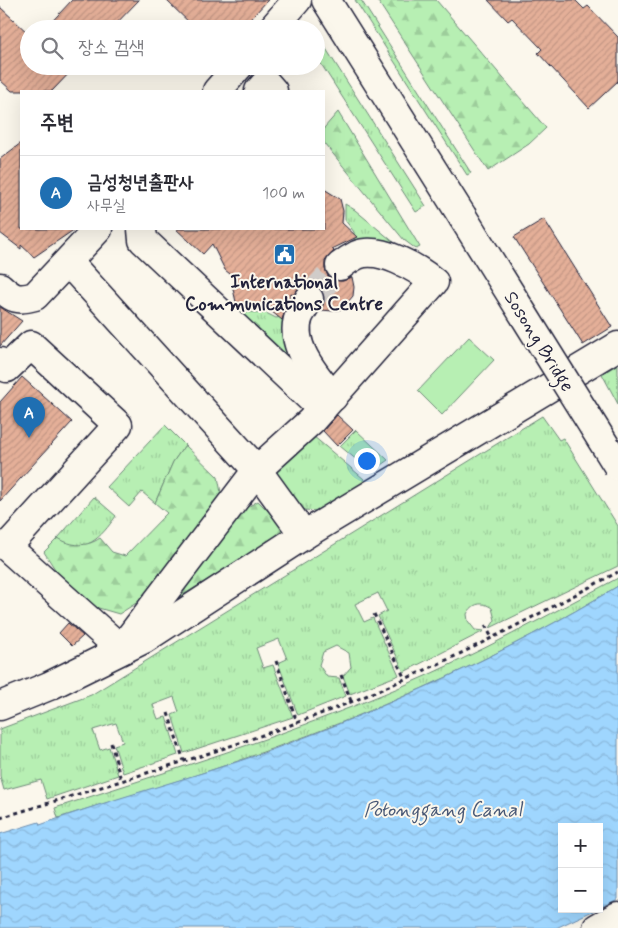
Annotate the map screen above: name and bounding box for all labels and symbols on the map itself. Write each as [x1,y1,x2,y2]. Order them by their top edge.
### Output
public building icon: International Communications Centre [272,243,296,267]
place label: International Communications Centre [185,270,383,317]
street label: Sosong Bridge [495,287,580,398]
pin: A [13,397,45,438]
your location [354,448,380,474]
water label: Potonggang Canal [364,797,523,826]

